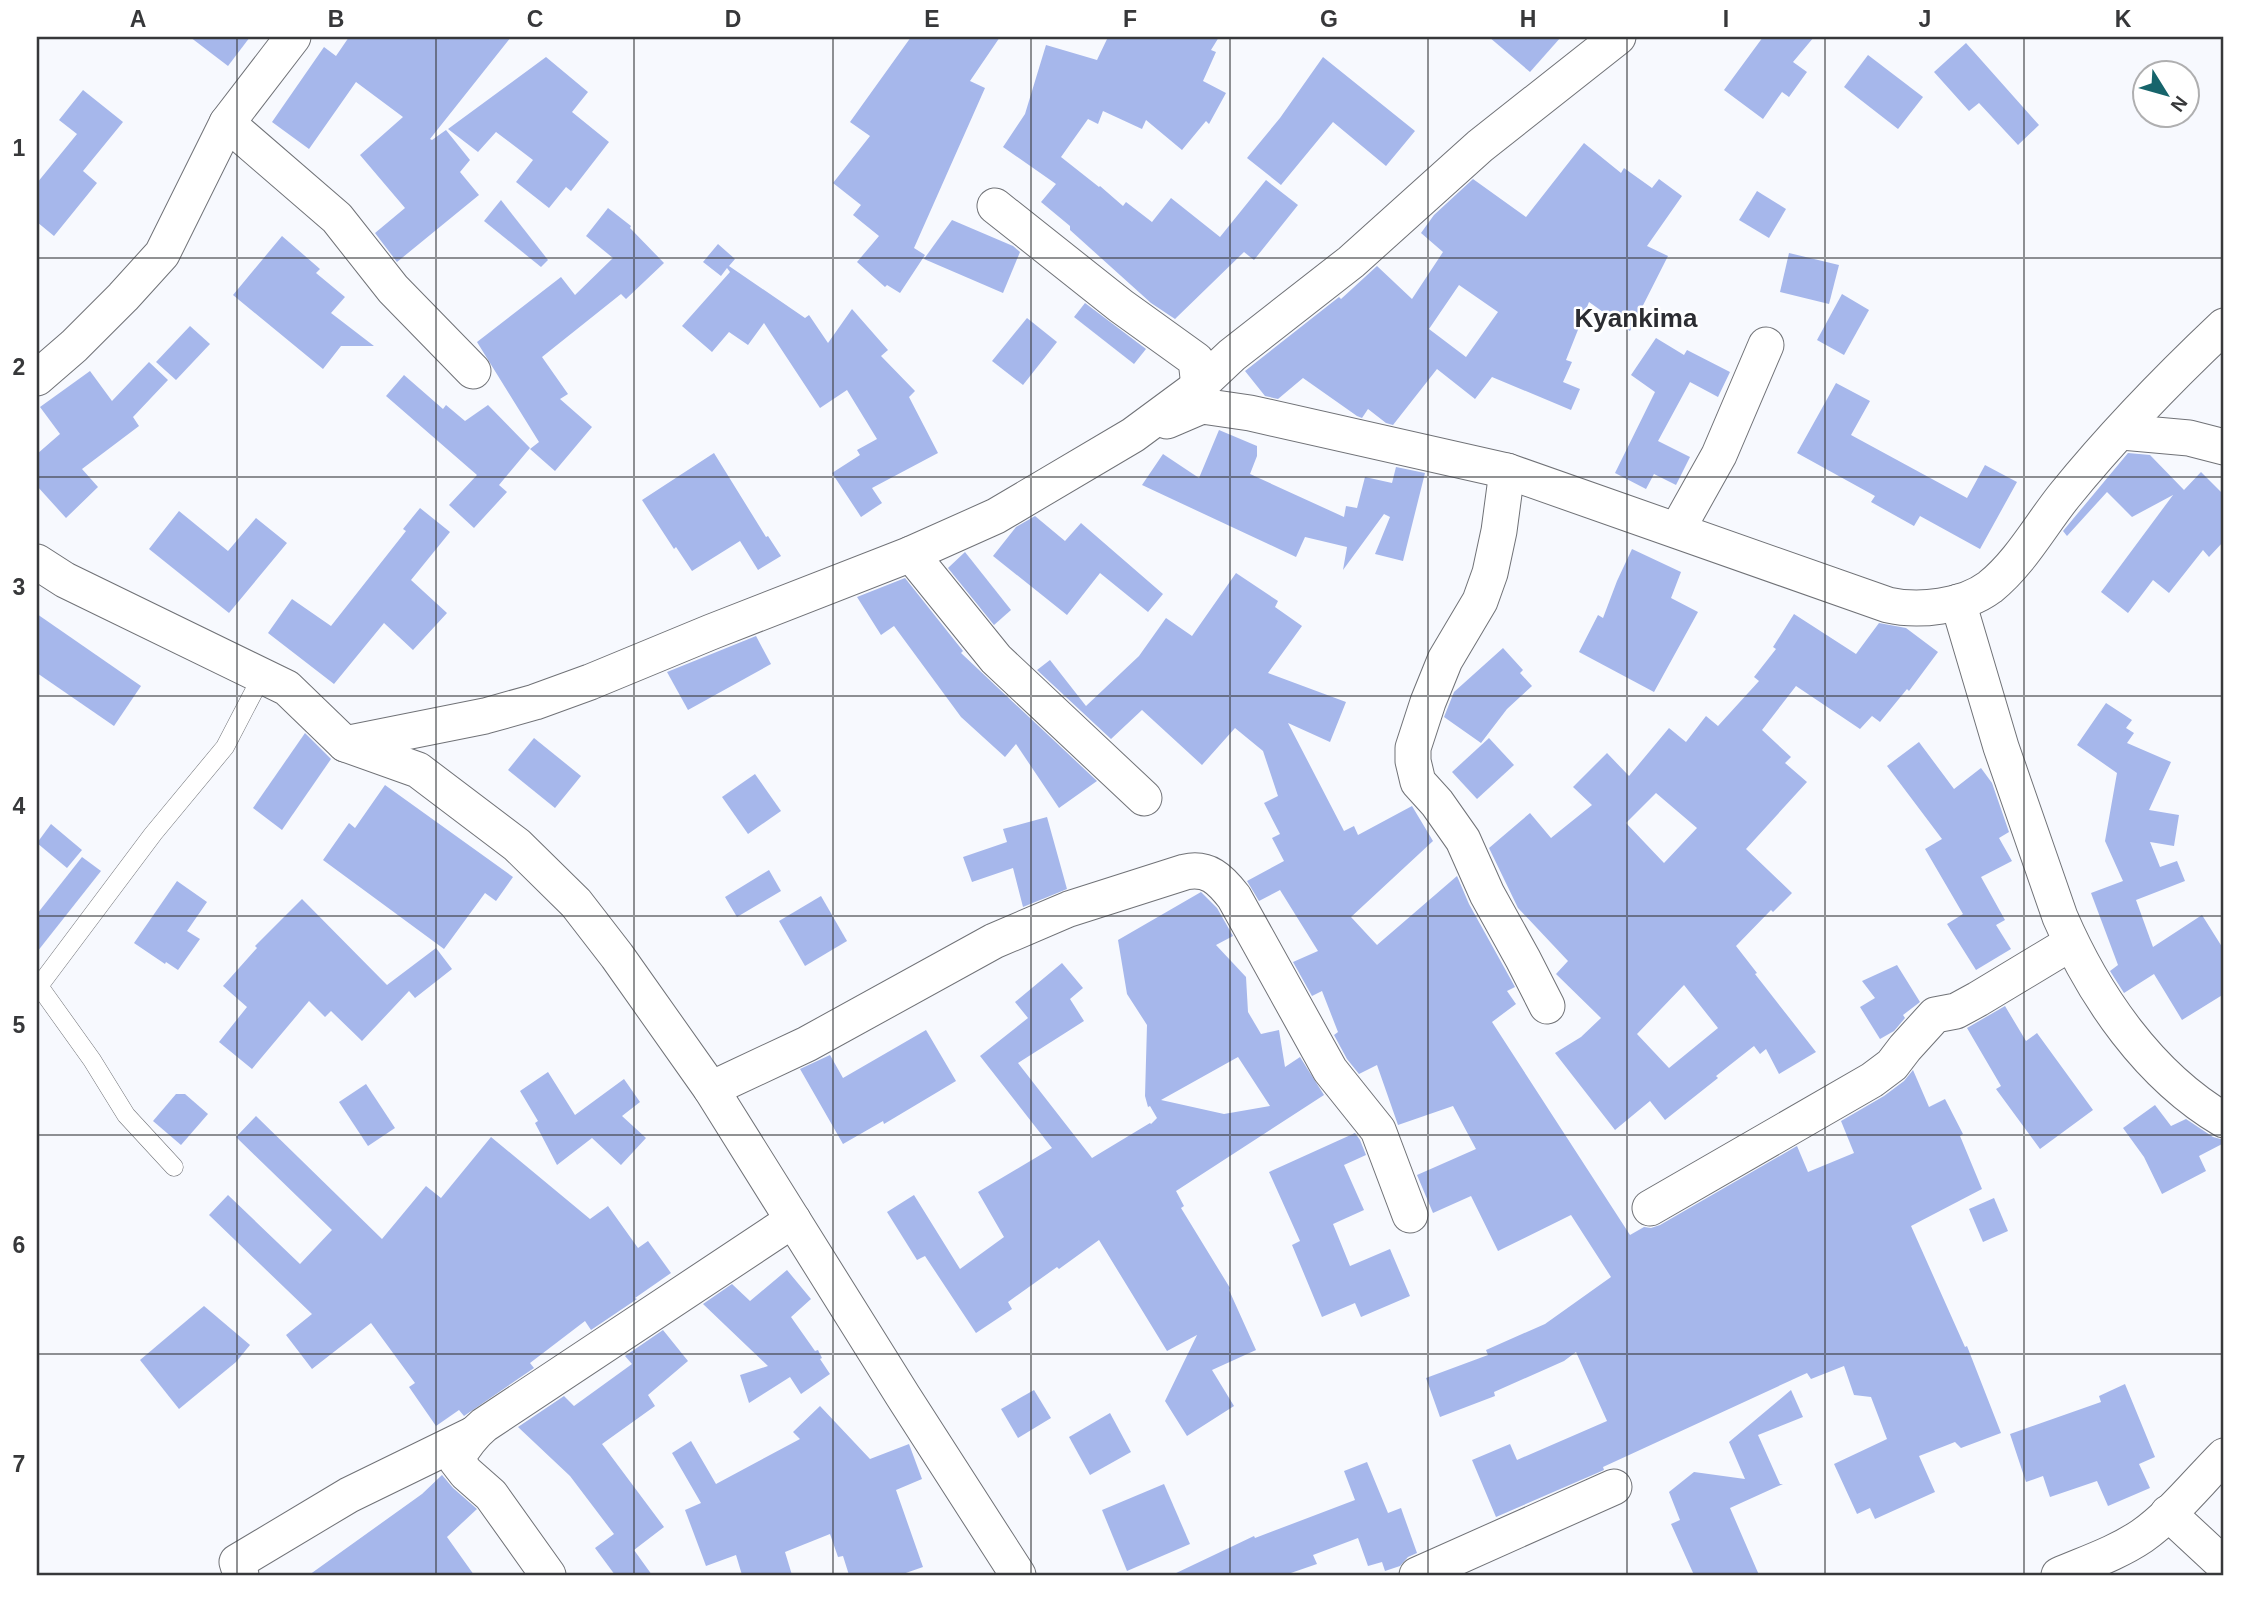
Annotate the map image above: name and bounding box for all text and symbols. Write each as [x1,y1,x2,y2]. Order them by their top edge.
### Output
text: A [130,6,146,32]
text: B [328,6,344,32]
text: C [527,6,543,32]
text: D [725,6,741,32]
text: E [924,6,940,32]
text: F [1123,6,1137,32]
text: G [1320,6,1338,32]
text: H [1520,6,1536,32]
text: I [1723,6,1729,32]
text: J [1919,6,1931,32]
text: K [2115,6,2132,32]
north arrow [2132,60,2202,130]
text: N [2167,92,2192,116]
text: 1 [13,135,26,161]
district label: Kyankima [1575,303,1698,333]
text: 2 [13,354,25,380]
text: 3 [13,574,25,600]
text: 4 [13,793,26,819]
text: 5 [13,1012,26,1038]
text: 6 [13,1232,25,1258]
text: 7 [13,1451,25,1477]

